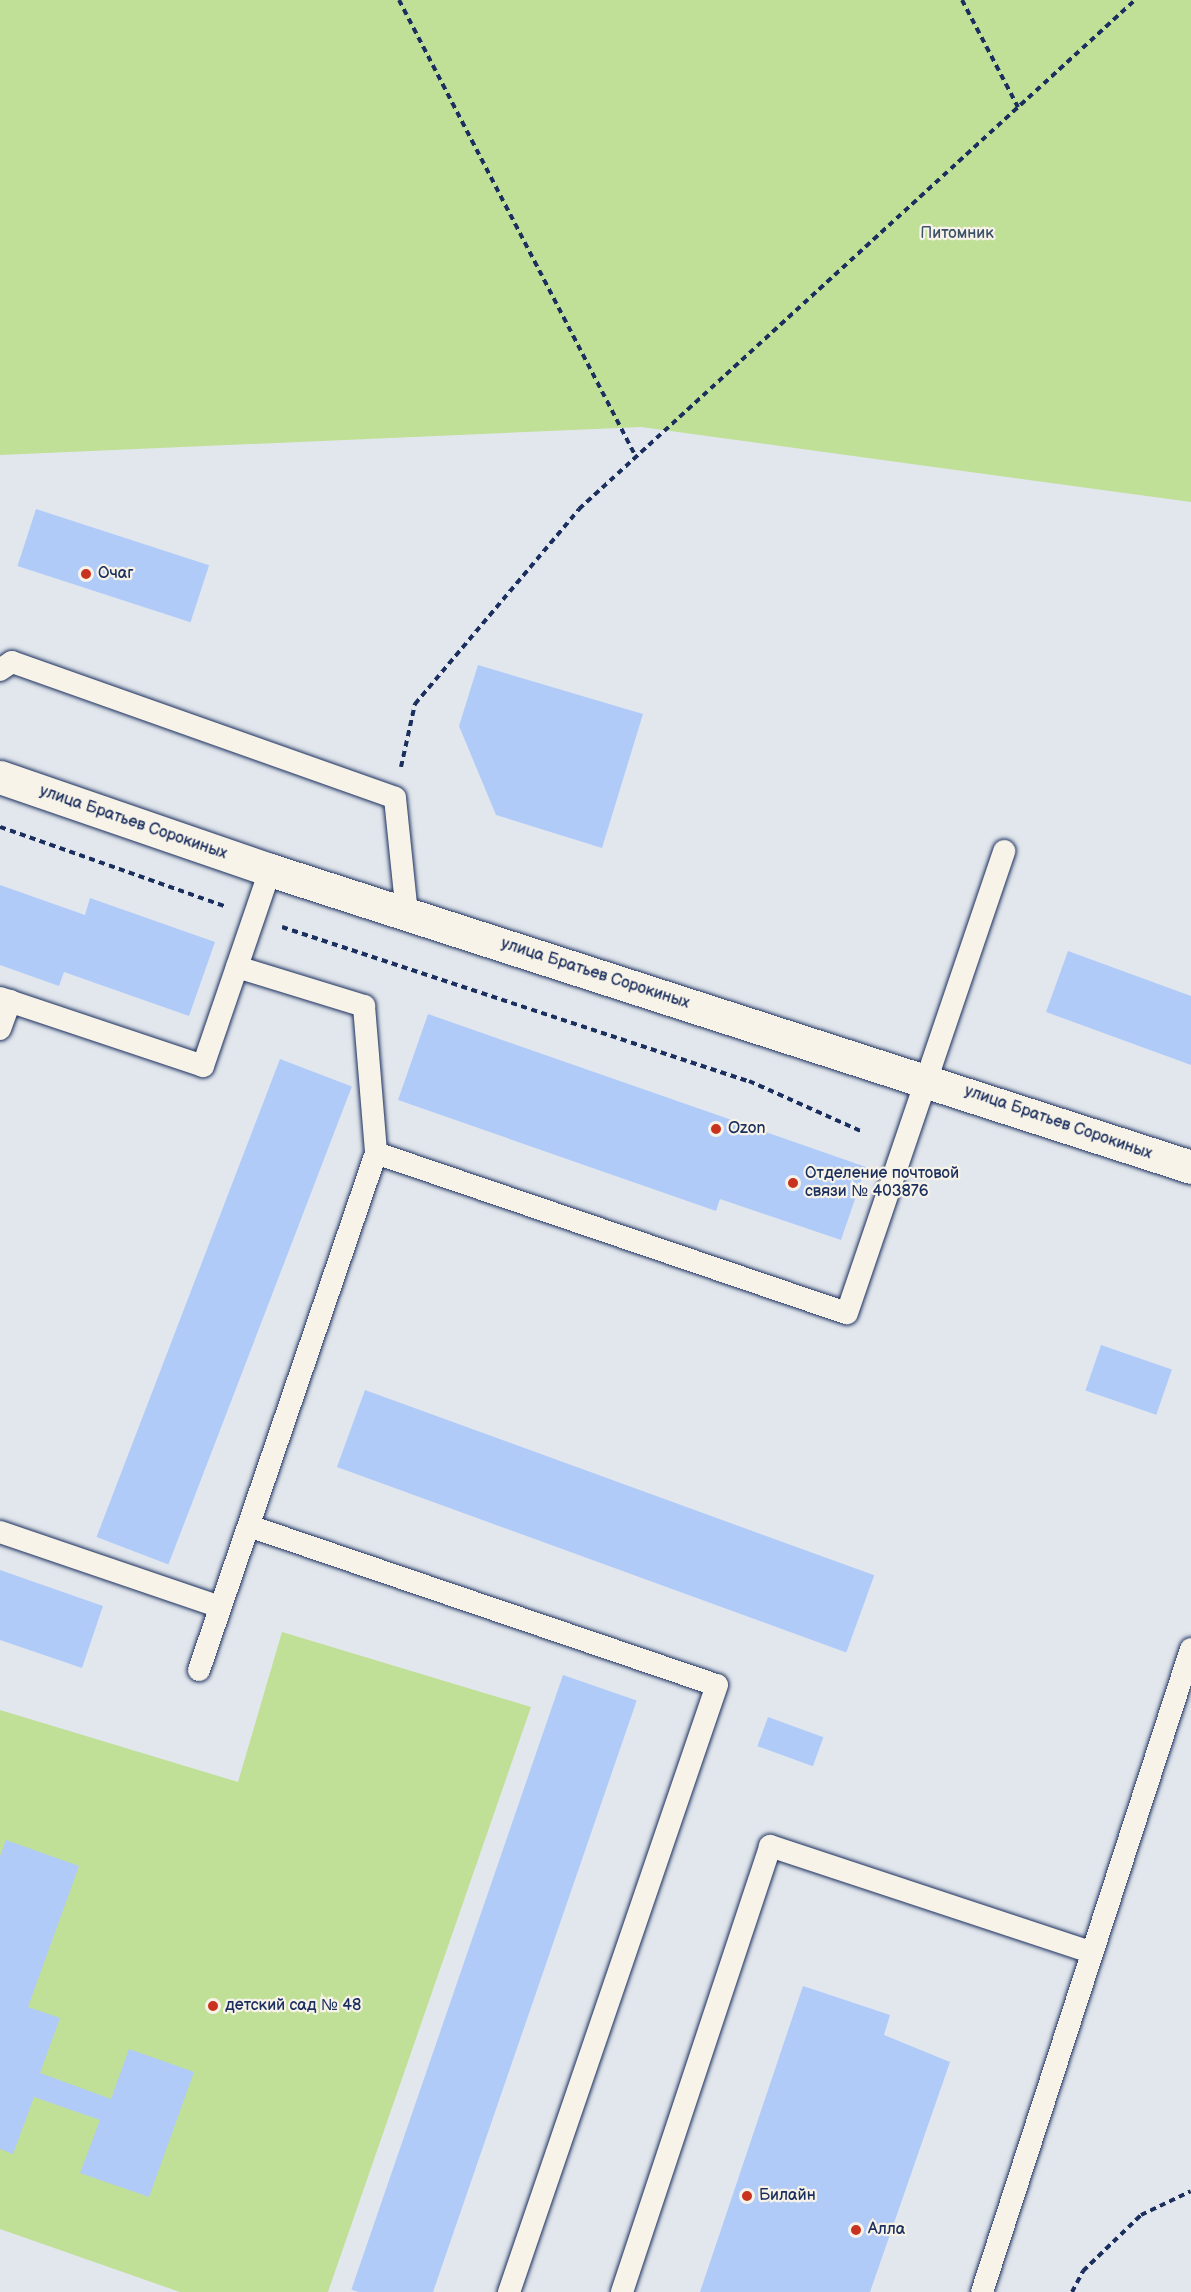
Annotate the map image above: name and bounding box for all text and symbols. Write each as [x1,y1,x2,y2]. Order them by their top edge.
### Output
park label: Питомник [920,224,994,244]
place label: Очаг [98,564,133,584]
marker: Очаг [79,567,93,581]
street label: улица Братьев Сорокиных [37,782,229,864]
street label: улица Братьев Сорокиных [498,934,692,1014]
street label: улица Братьев Сорокиных [962,1082,1154,1164]
place label: Ozon [728,1119,766,1139]
marker: Ozon [709,1122,723,1136]
place label: Отделение почтовой связи № 403876 [805,1164,959,1202]
marker: Отделение почтовой связи № 403876 [786,1176,800,1190]
place label: детский сад № 48 [225,1996,361,2016]
marker: детский сад № 48 [206,1999,220,2013]
place label: Билайн [759,2186,816,2206]
marker: Билайн [740,2189,754,2203]
place label: Алла [868,2220,905,2240]
marker: Алла [849,2223,863,2237]

